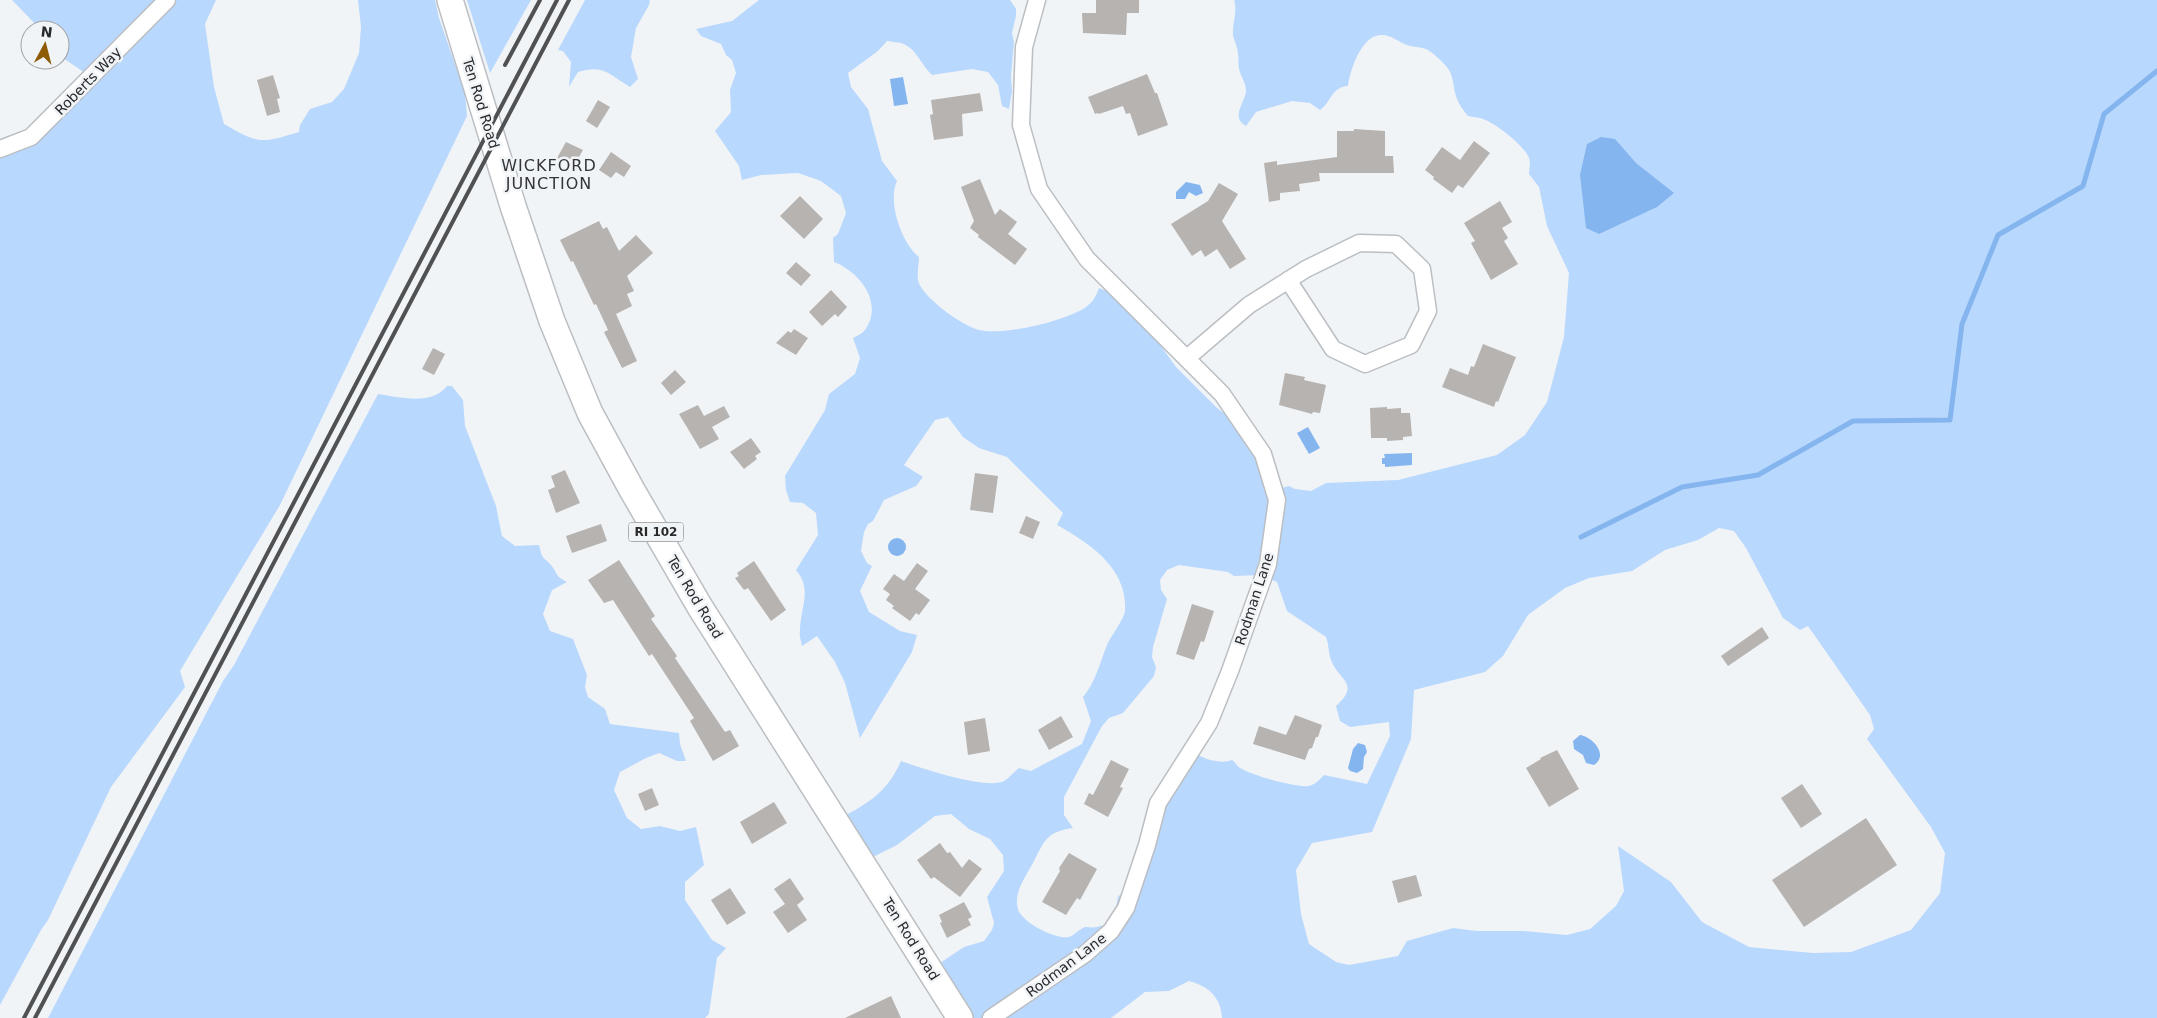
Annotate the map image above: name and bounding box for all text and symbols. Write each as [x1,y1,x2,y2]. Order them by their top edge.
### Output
north arrow [20,20,70,70]
text: N [40,23,53,41]
street label: Roberts Way [52,44,124,118]
street label: Ten Rod Road [459,55,502,150]
district label: WICKFORD JUNCTION [501,156,597,193]
road number: RI 102 [628,522,684,542]
street label: Rodman Lane [1232,551,1276,647]
street label: Ten Rod Road [663,552,726,642]
street label: Ten Rod Road [879,894,943,983]
street label: Rodman Lane [1023,930,1109,1000]

